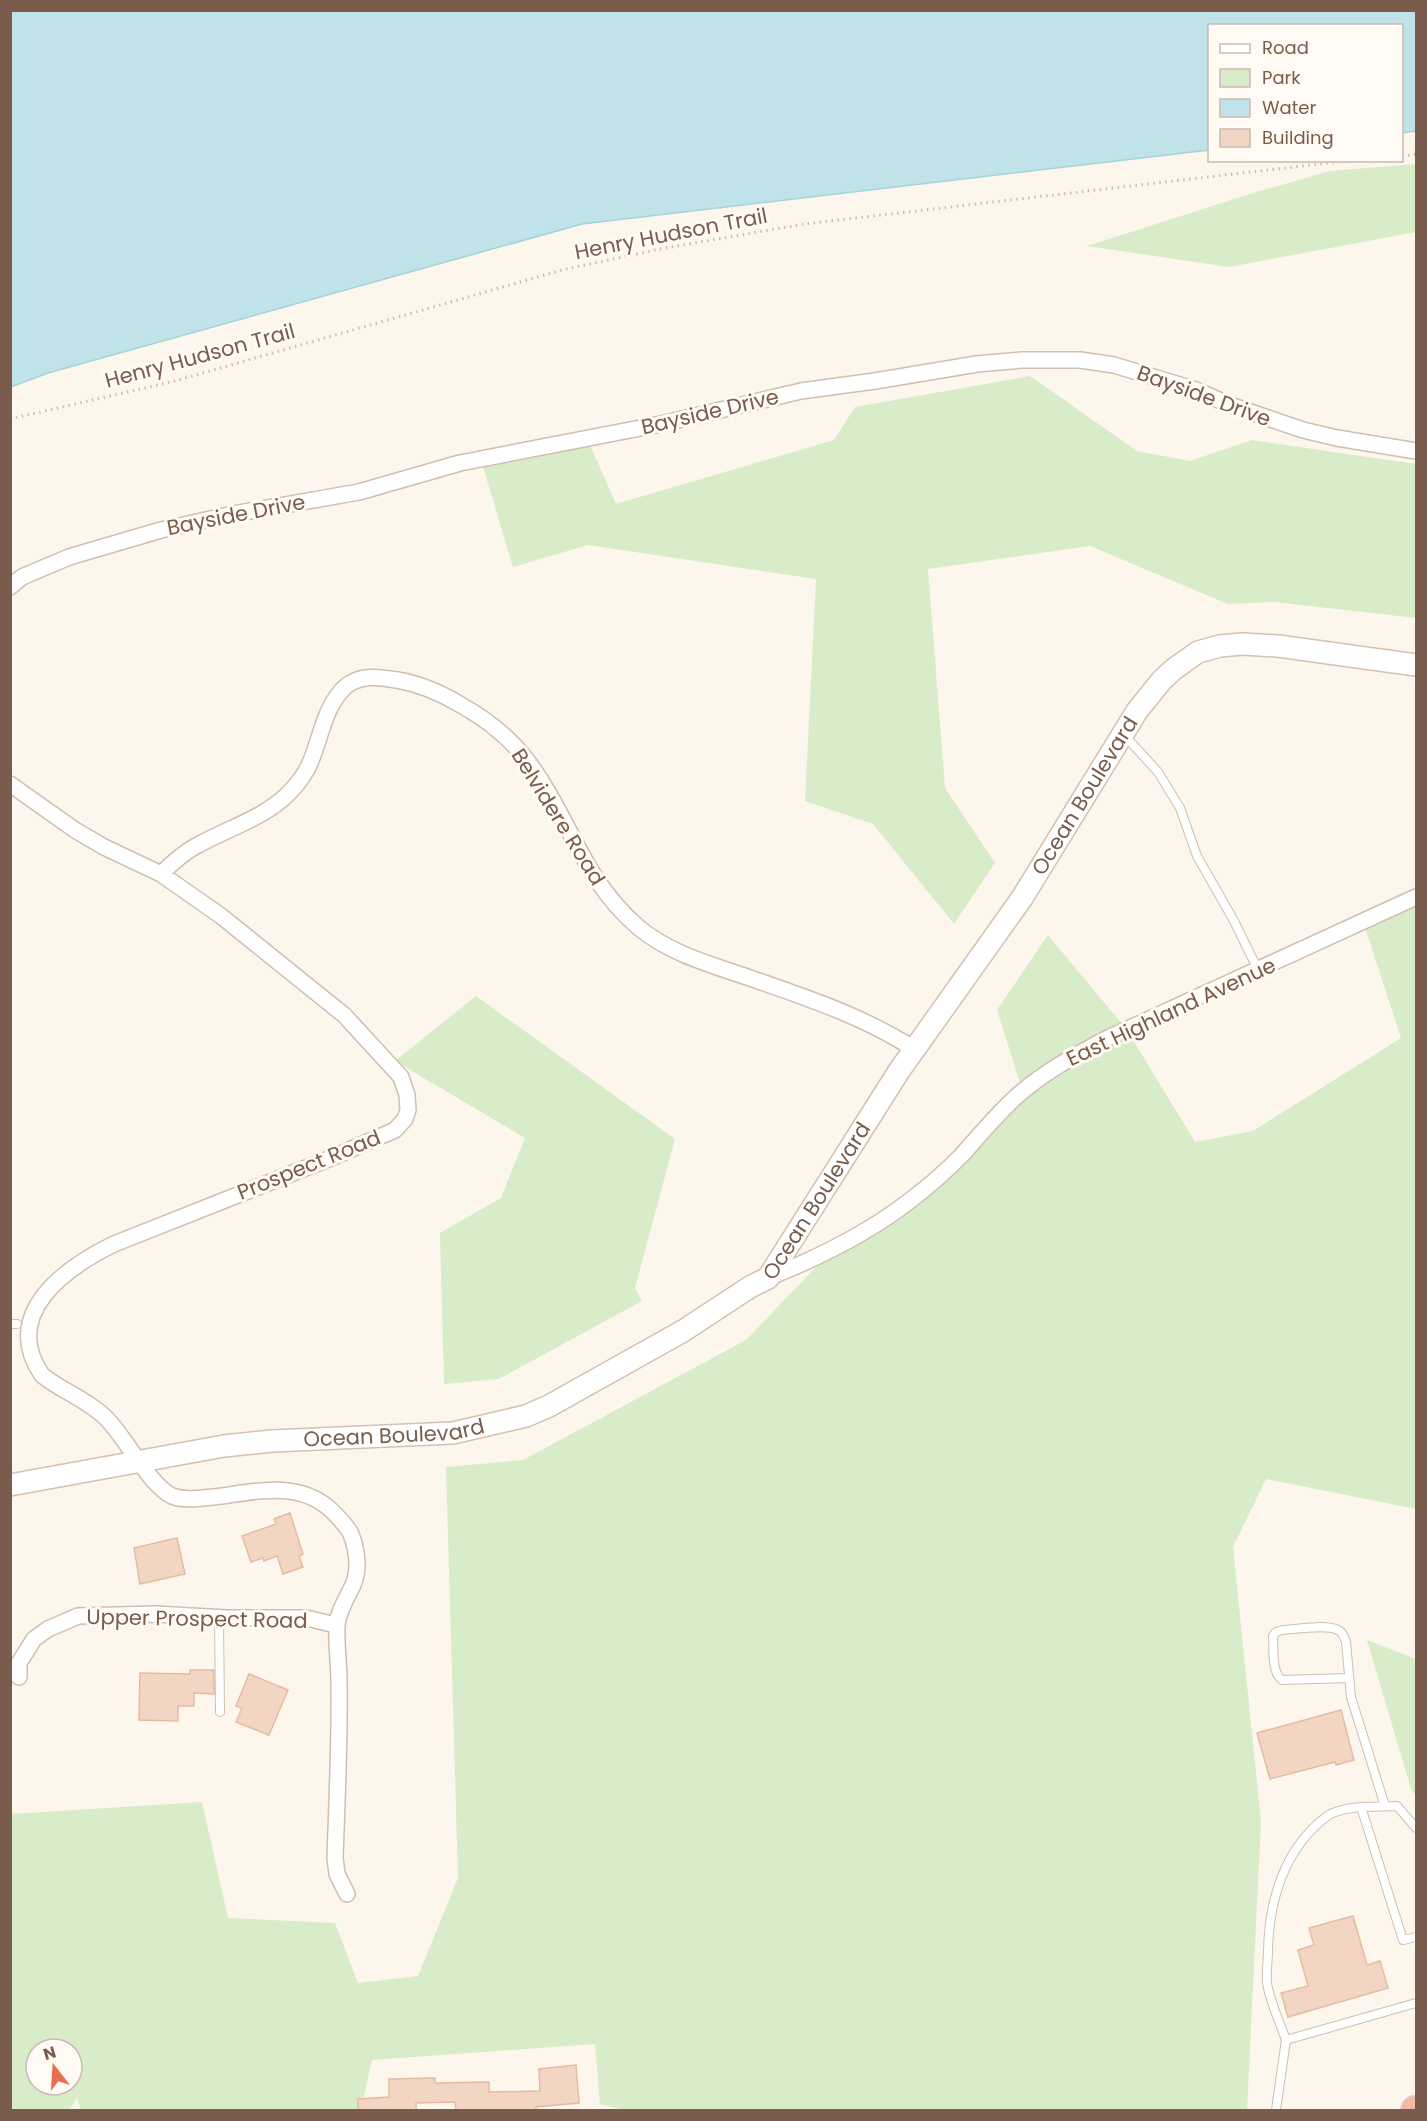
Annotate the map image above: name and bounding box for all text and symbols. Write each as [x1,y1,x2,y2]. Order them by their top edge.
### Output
legend [1208,24,1403,162]
text: Road [1262,35,1309,60]
text: Park [1262,65,1301,90]
text: Water [1262,95,1316,120]
text: Building [1262,125,1334,150]
street label: Henry Hudson Trail [572,201,770,266]
street label: Henry Hudson Trail [102,316,298,395]
street label: Bayside Drive [1133,358,1275,433]
street label: Bayside Drive [638,382,782,441]
street label: Bayside Drive [164,487,308,542]
street label: Ocean Boulevard [1024,711,1144,881]
street label: Belvidere Road [505,743,612,891]
street label: East Highland Avenue [1061,950,1280,1073]
street label: Ocean Boulevard [756,1116,877,1285]
street label: Prospect Road [233,1123,385,1206]
street label: Ocean Boulevard [303,1411,487,1454]
street label: Upper Prospect Road [86,1602,308,1635]
north arrow [24,2037,84,2097]
text: N [41,2040,59,2066]

